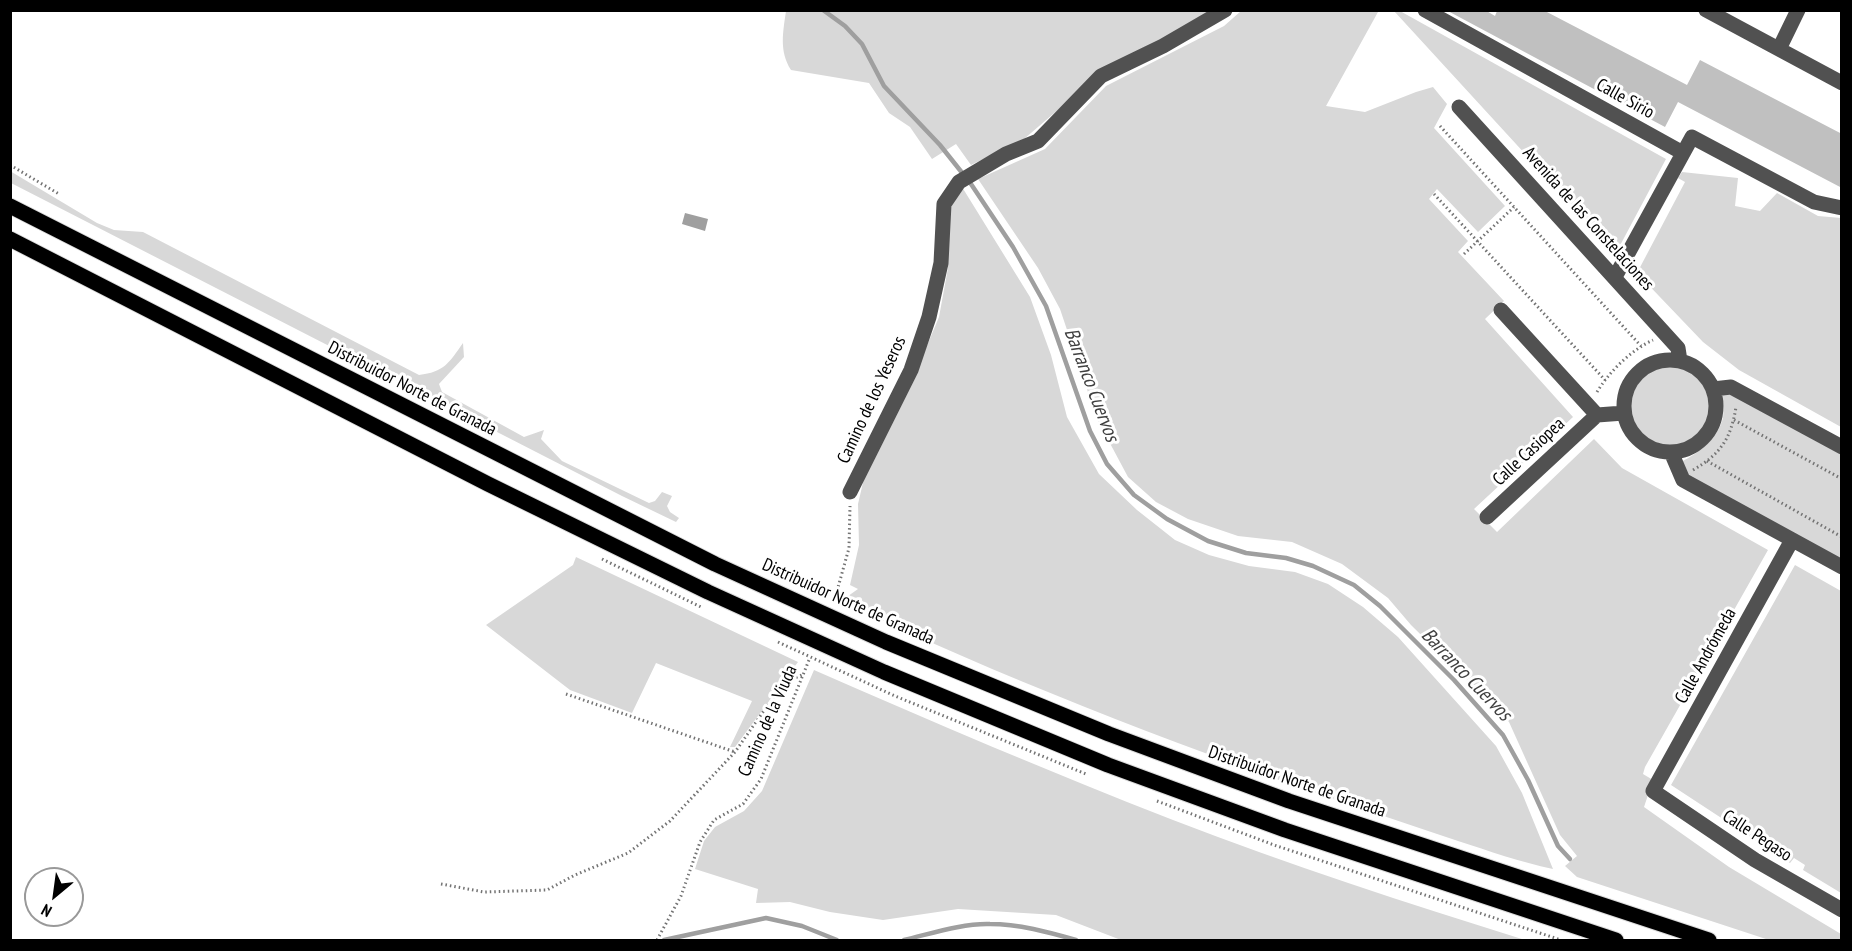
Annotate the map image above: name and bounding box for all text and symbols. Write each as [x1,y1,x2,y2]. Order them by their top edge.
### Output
street label: Calle Sirio [1592,74,1658,124]
street label: Avenida de las Constelaciones [1518,143,1658,295]
water label: Barranco Cuervos [1058,325,1124,445]
street label: Camino de los Yeseros [833,333,911,467]
street label: Distribuidor Norte de Granada [324,337,500,441]
street label: Calle Casiopea [1489,413,1569,491]
street label: Distribuidor Norte de Granada [759,554,937,650]
street label: Calle Andrómeda [1671,604,1741,708]
water label: Barranco Cuervos [1416,624,1516,726]
street label: Camino de la Viuda [734,662,802,780]
street label: Distribuidor Norte de Granada [1206,741,1388,823]
street label: Calle Pegaso [1718,806,1796,866]
north arrow [24,867,84,927]
text: N [38,900,55,922]

